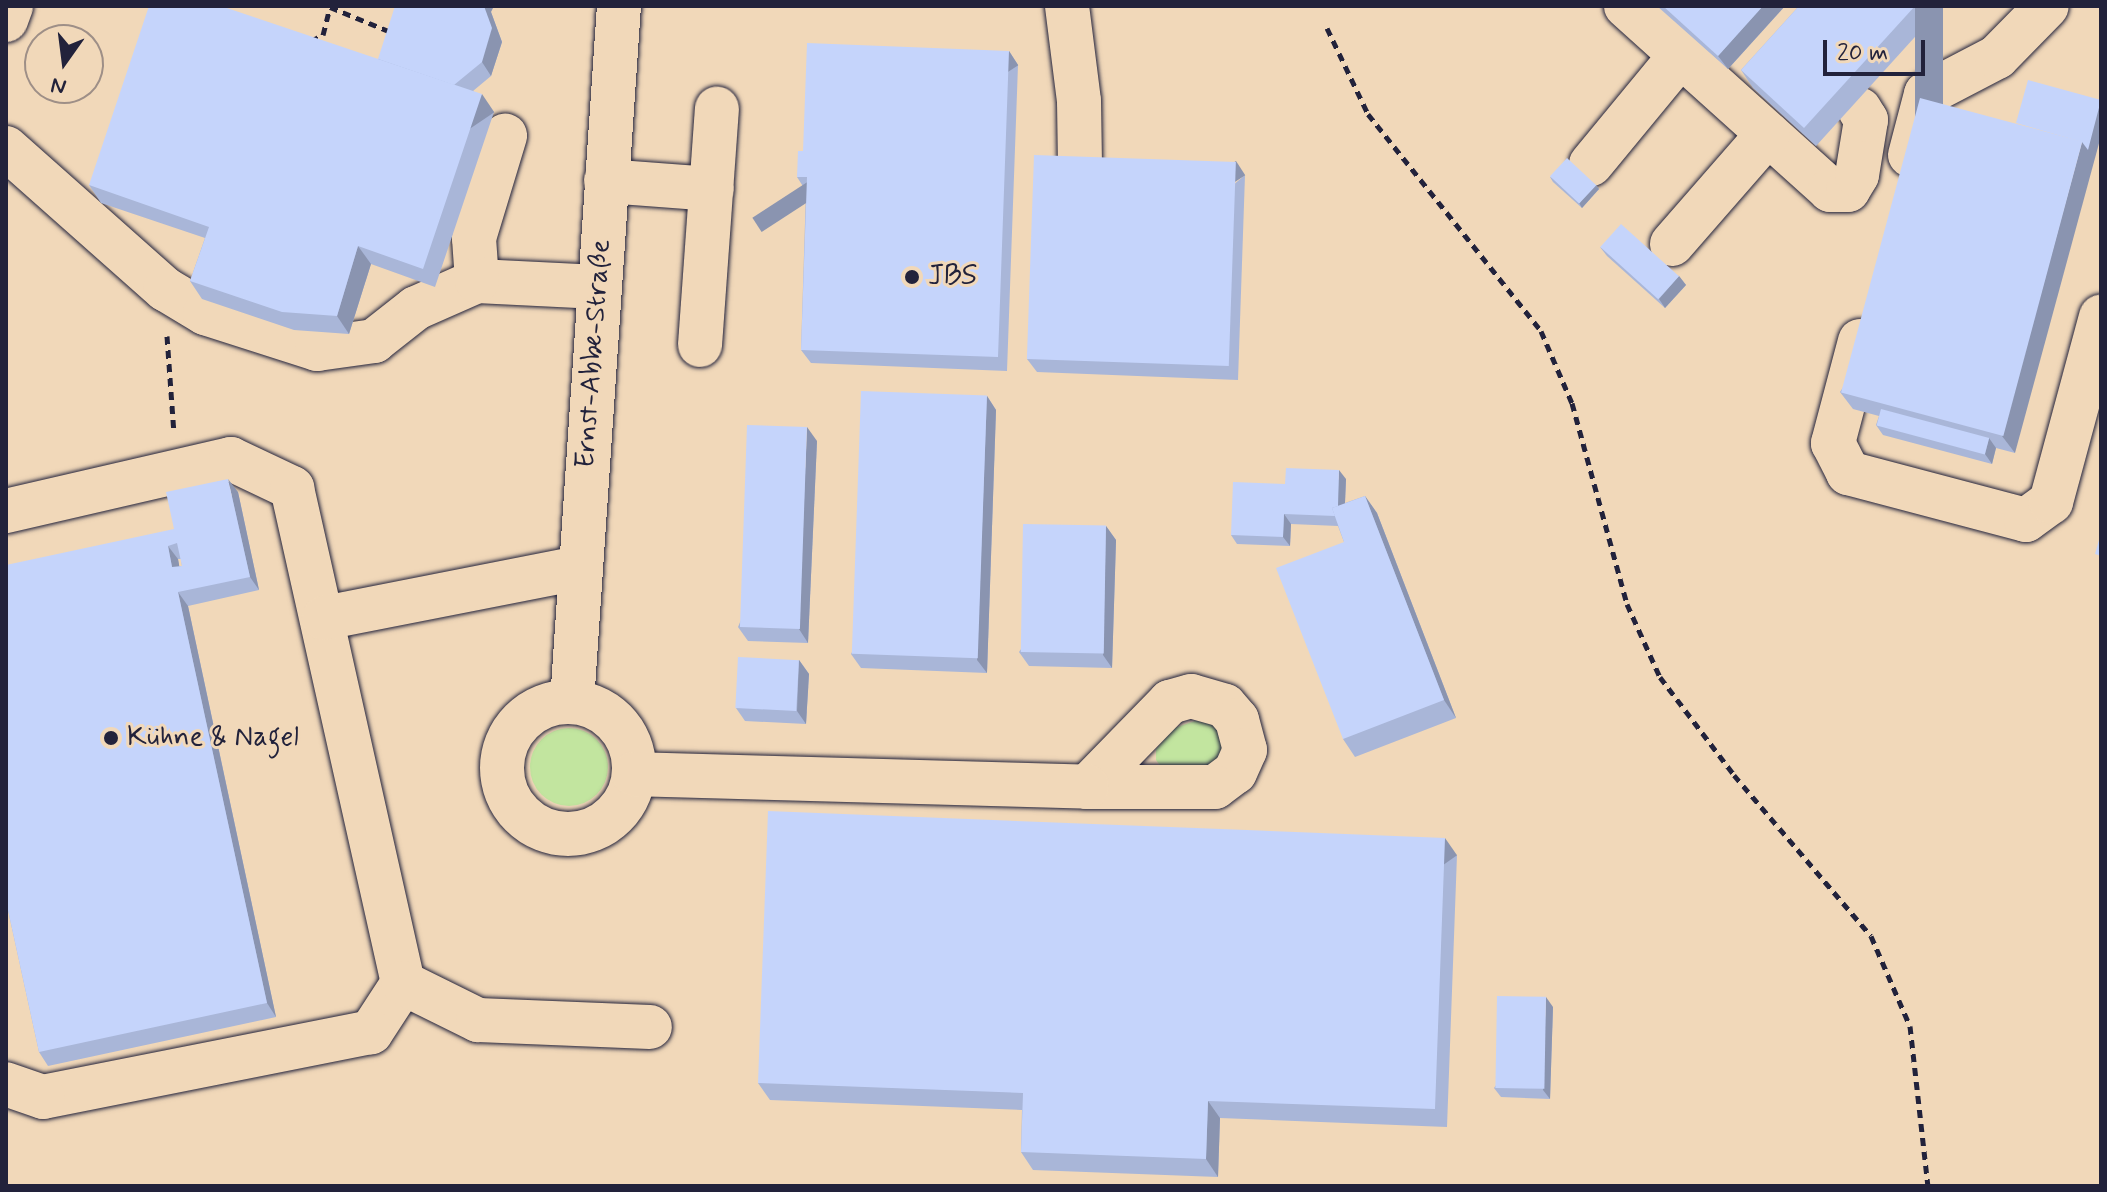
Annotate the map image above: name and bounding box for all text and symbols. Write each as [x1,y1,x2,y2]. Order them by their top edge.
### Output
north arrow [24,24,104,104]
scale bar [1827,24,1929,74]
text: 20 m [1837,38,1888,69]
text: N [48,70,69,101]
street label: Ernst-Abbe-Straße [569,238,619,470]
place label: JBS [928,260,977,294]
marker: JBS [903,268,921,286]
place label: Kühne & Nagel [127,721,299,755]
marker: Kühne & Nagel [102,729,120,747]

